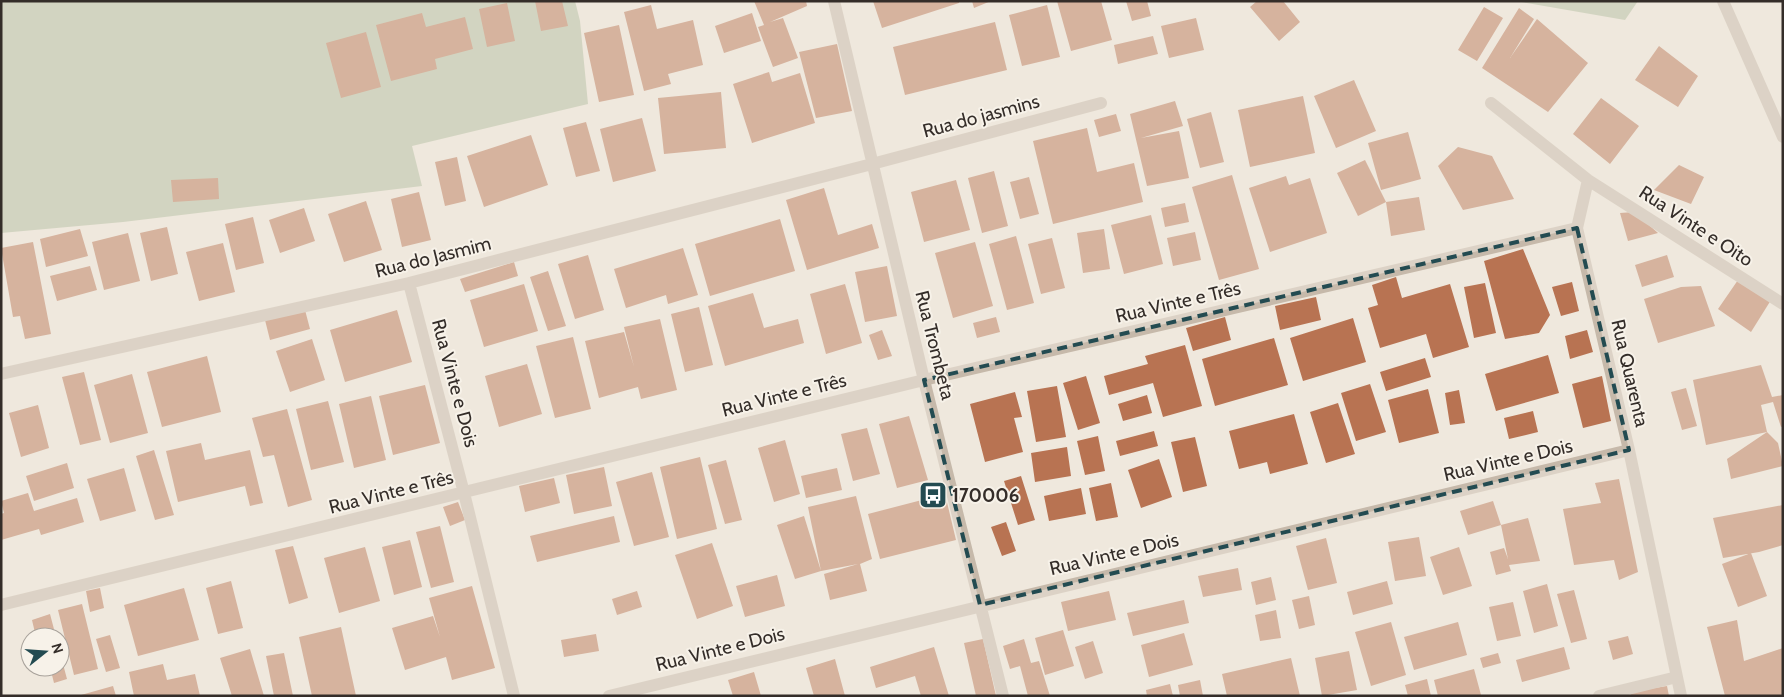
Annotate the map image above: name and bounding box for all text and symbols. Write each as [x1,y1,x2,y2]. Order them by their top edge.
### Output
street label: Rua do jasmins [920,89,1042,143]
street label: Rua Vinte e Oito [1635,181,1757,271]
street label: Rua do Jasmim [373,231,493,283]
street label: Rua Vinte e Três [1113,276,1243,328]
street label: Rua Trombeta [910,288,960,402]
street label: Rua Vinte e Dois [427,316,483,450]
street label: Rua Quarenta [1606,317,1654,429]
street label: Rua Vinte e Três [719,368,849,422]
street label: Rua Vinte e Dois [1441,434,1575,486]
street label: Rua Vinte e Três [326,465,456,519]
bus stop icon: 170006 [918,480,948,510]
place label: 170006 [952,484,1019,507]
street label: Rua Vinte e Dois [1047,528,1181,580]
street label: Rua Vinte e Dois [653,622,787,676]
north arrow [20,627,70,677]
text: N [47,641,67,656]

